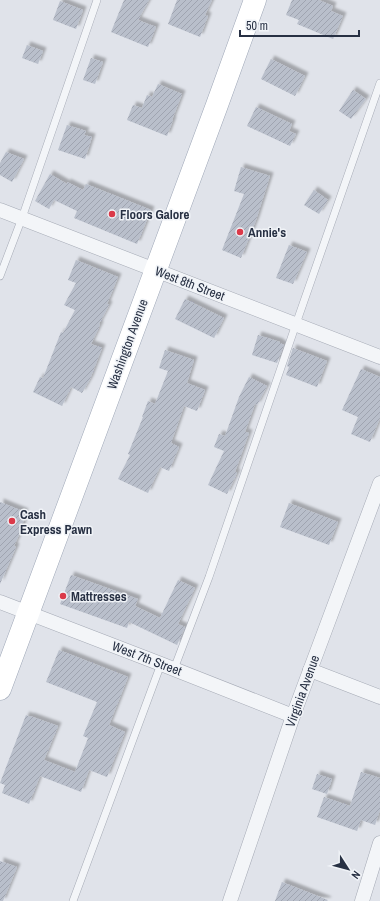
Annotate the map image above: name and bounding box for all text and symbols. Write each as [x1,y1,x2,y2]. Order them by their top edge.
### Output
scale bar [240,12,359,38]
text: 50 m [246,18,268,34]
place label: Floors Galore [120,206,189,223]
marker: Floors Galore [107,209,117,219]
place label: Annie's [248,224,286,241]
marker: Annie's [235,227,245,237]
street label: West 8th Street [153,262,227,305]
street label: Washington Avenue [103,297,152,392]
place label: Cash Express Pawn [20,506,92,538]
marker: Cash Express Pawn [7,516,17,526]
place label: Mattresses [71,588,127,605]
marker: Mattresses [58,591,68,601]
street label: West 7th Street [110,637,184,680]
street label: Virginia Avenue [282,653,323,730]
north arrow [328,849,368,889]
text: N [349,868,364,882]

